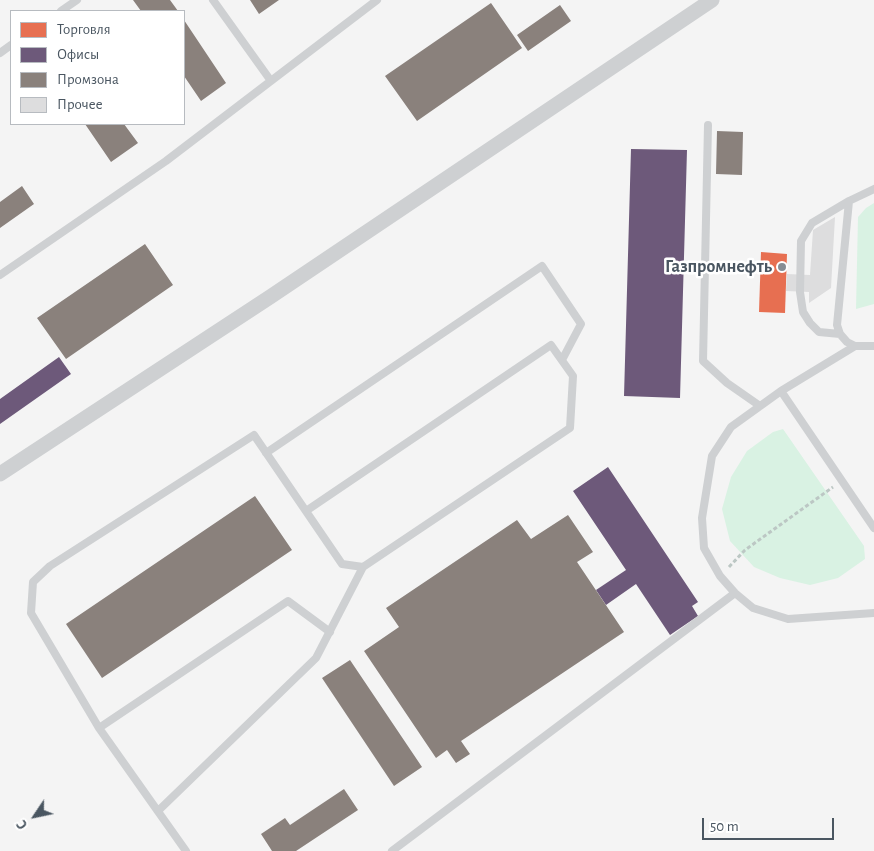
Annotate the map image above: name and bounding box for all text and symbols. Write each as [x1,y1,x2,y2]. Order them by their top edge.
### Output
legend [10,10,185,125]
text: Торговля [57,22,111,37]
text: Офисы [57,47,99,62]
text: Промзона [57,72,119,87]
text: Прочее [57,97,103,112]
place label: Газпромнефть [665,256,772,278]
marker: Газпромнефть [776,261,788,273]
north arrow [10,791,60,841]
scale bar [704,808,836,840]
text: С [15,817,31,832]
text: 50 m [710,819,739,834]

